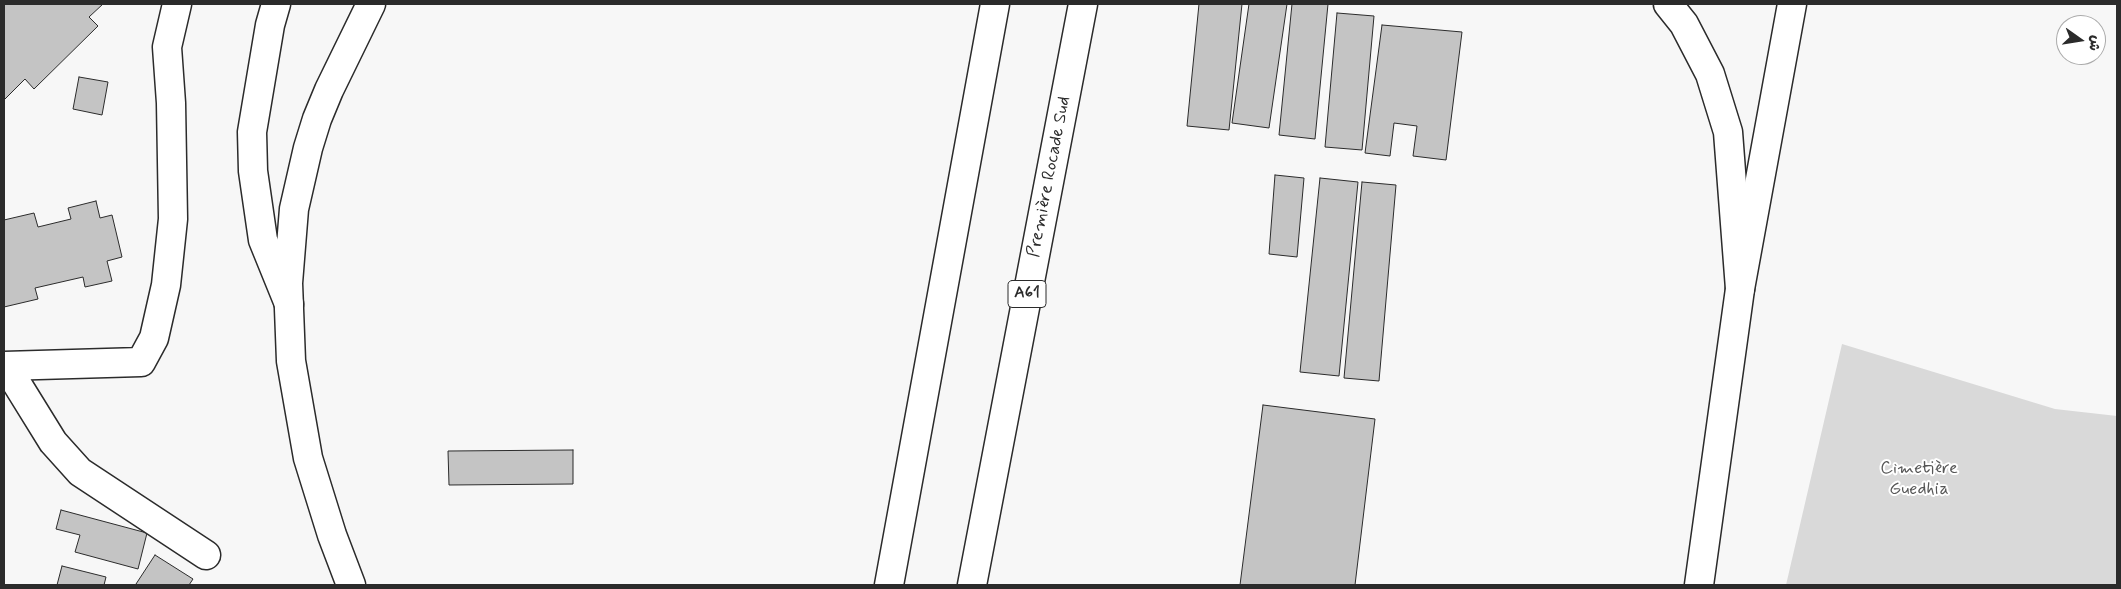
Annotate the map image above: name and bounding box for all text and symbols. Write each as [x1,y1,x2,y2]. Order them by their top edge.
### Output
north arrow [2056,15,2106,65]
text: ش [2084,34,2105,53]
street label: Première Rocade Sud [1024,95,1076,259]
road number: A61 [1008,280,1046,308]
park label: Cimetière Guedhia [1880,458,1958,500]

